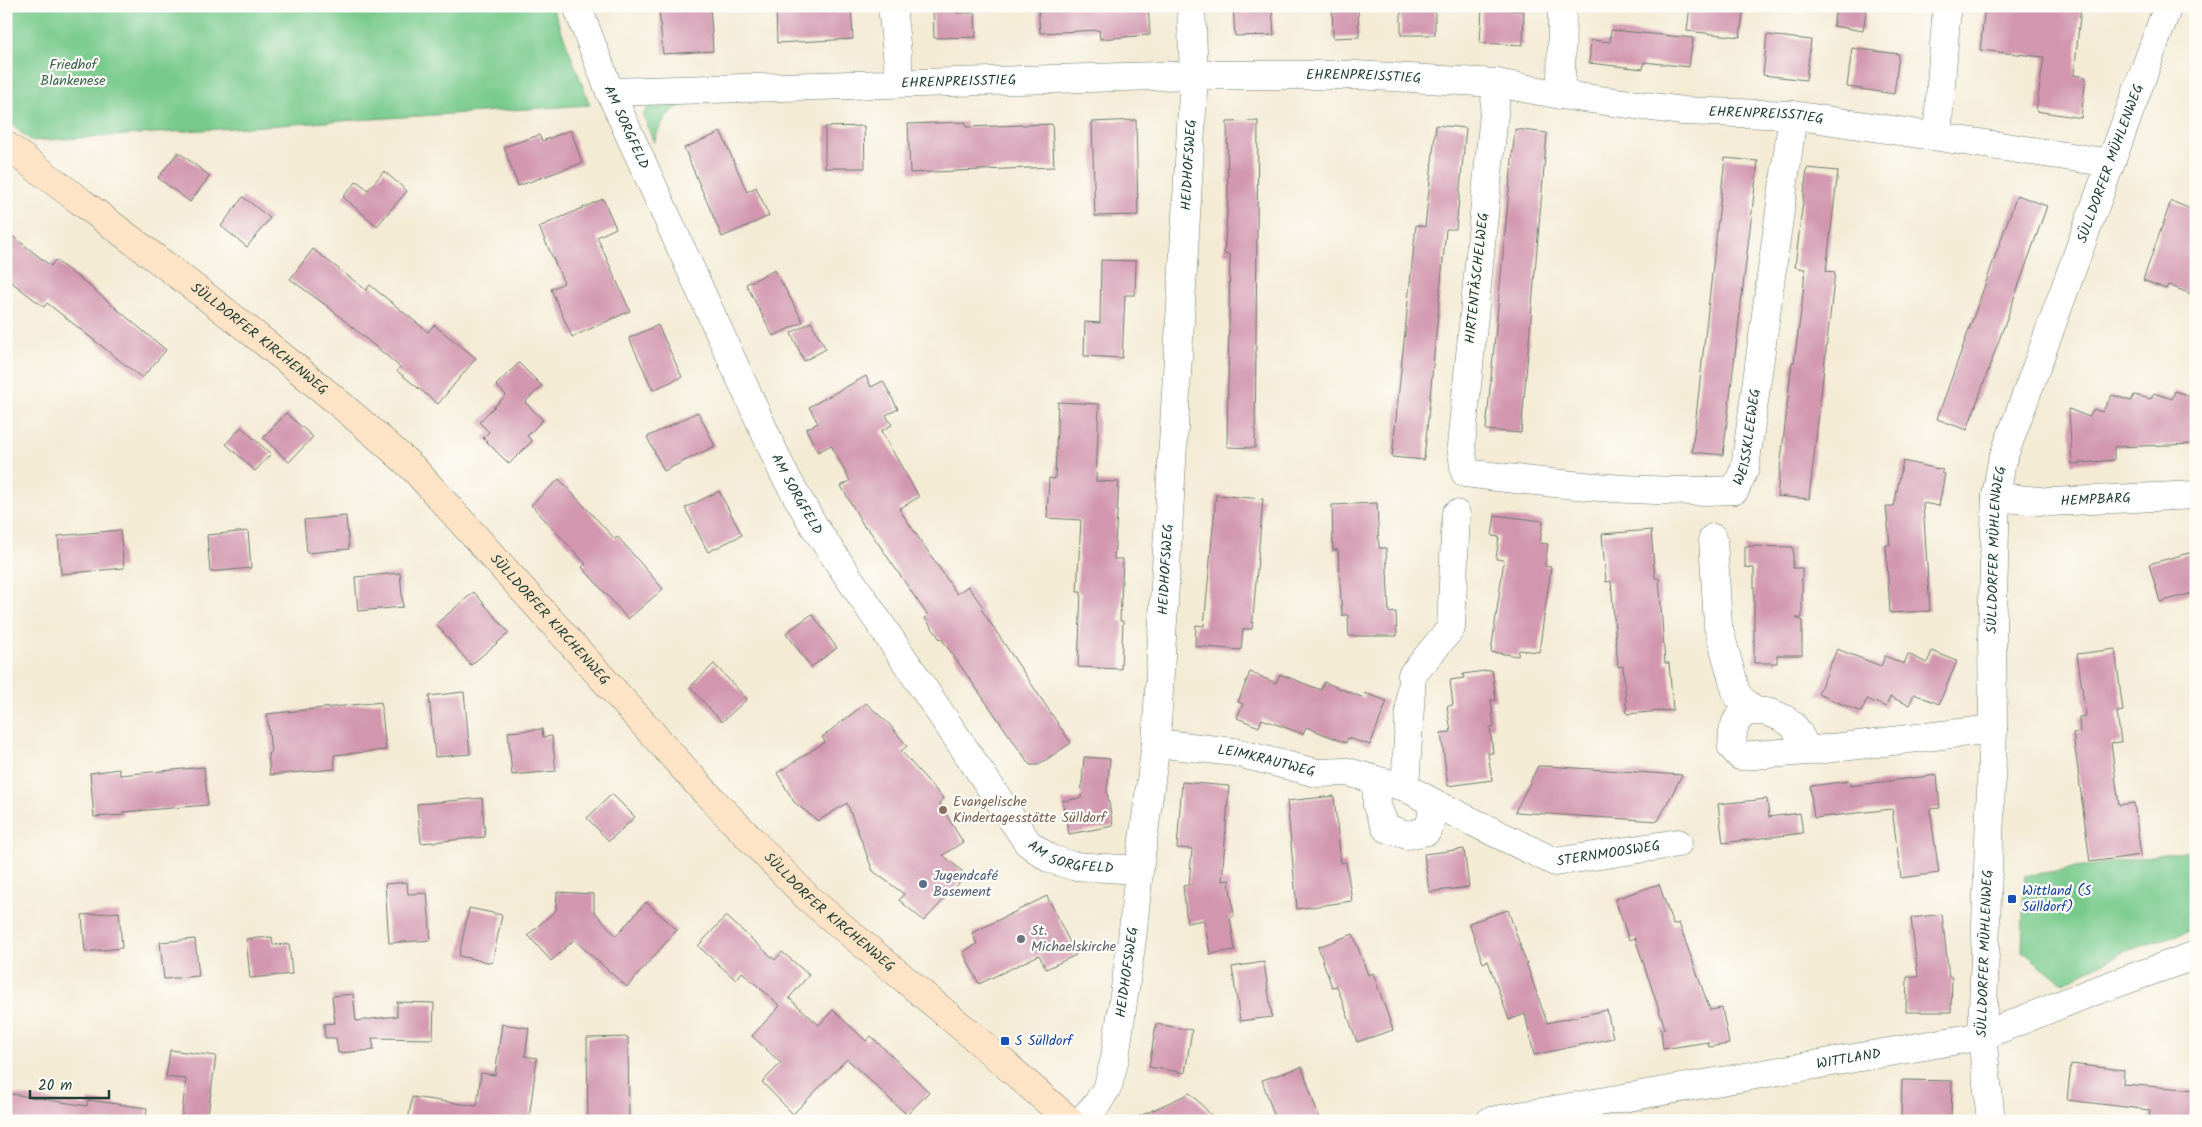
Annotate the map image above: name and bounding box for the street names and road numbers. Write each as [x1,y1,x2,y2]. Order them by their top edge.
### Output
street label: EHRENPREISSTIEG [1306,64,1422,90]
street label: EHRENPREISSTIEG [901,69,1017,95]
street label: SÜLLDORFER MÜHLENWEG [2071,81,2150,246]
street label: AM SORGFELD [598,82,655,173]
street label: EHRENPREISSTIEG [1708,101,1825,130]
street label: HEIDHOFSWEG [1175,119,1202,211]
street label: HIRTENTÄSCHELWEG [1459,211,1495,345]
street label: SÜLLDORFER KIRCHENWEG [186,277,333,401]
street label: WEISSKLEEWEG [1727,387,1767,489]
street label: AM SORGFELD [765,450,828,540]
street label: SÜLLDORFER MÜHLENWEG [1981,464,2012,634]
street label: HEMPBARG [2060,487,2131,512]
street label: HEIDHOFSWEG [1152,523,1179,616]
street label: SÜLLDORFER KIRCHENWEG [485,549,615,690]
street label: LEIMKRAUTWEG [1216,739,1318,783]
street label: AM SORGFELD [1023,835,1114,879]
street label: STERNMOOSWEG [1555,835,1662,873]
street label: SÜLLDORFER KIRCHENWEG [758,847,900,977]
street label: SÜLLDORFER MÜHLENWEG [1971,869,1999,1038]
street label: HEIDHOFSWEG [1110,926,1144,1019]
street label: WITTLAND [1815,1043,1883,1075]

